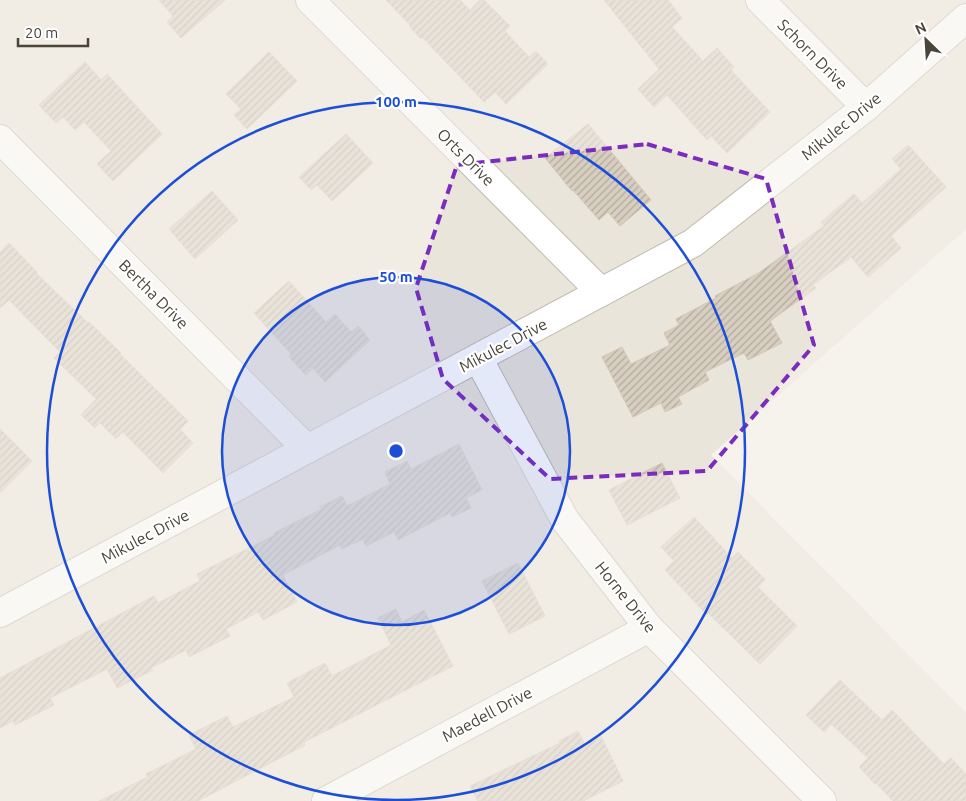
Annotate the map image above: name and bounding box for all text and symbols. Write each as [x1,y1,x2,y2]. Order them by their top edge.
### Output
scale bar [18,15,88,47]
street label: Schorn Drive [774,15,852,93]
north arrow [901,15,951,65]
text: N [912,19,929,38]
text: 20 m [25,24,58,41]
street label: Mikulec Drive [798,88,884,164]
text: 100 m [375,93,417,110]
street label: Orts Drive [434,125,498,189]
street label: Bertha Drive [116,256,192,332]
text: 50 m [379,268,413,285]
street label: Mikulec Drive [456,314,550,376]
centre of rings [387,442,405,460]
street label: Mikulec Drive [98,505,192,567]
street label: Horne Drive [592,558,660,636]
street label: Maedell Drive [439,683,535,745]

